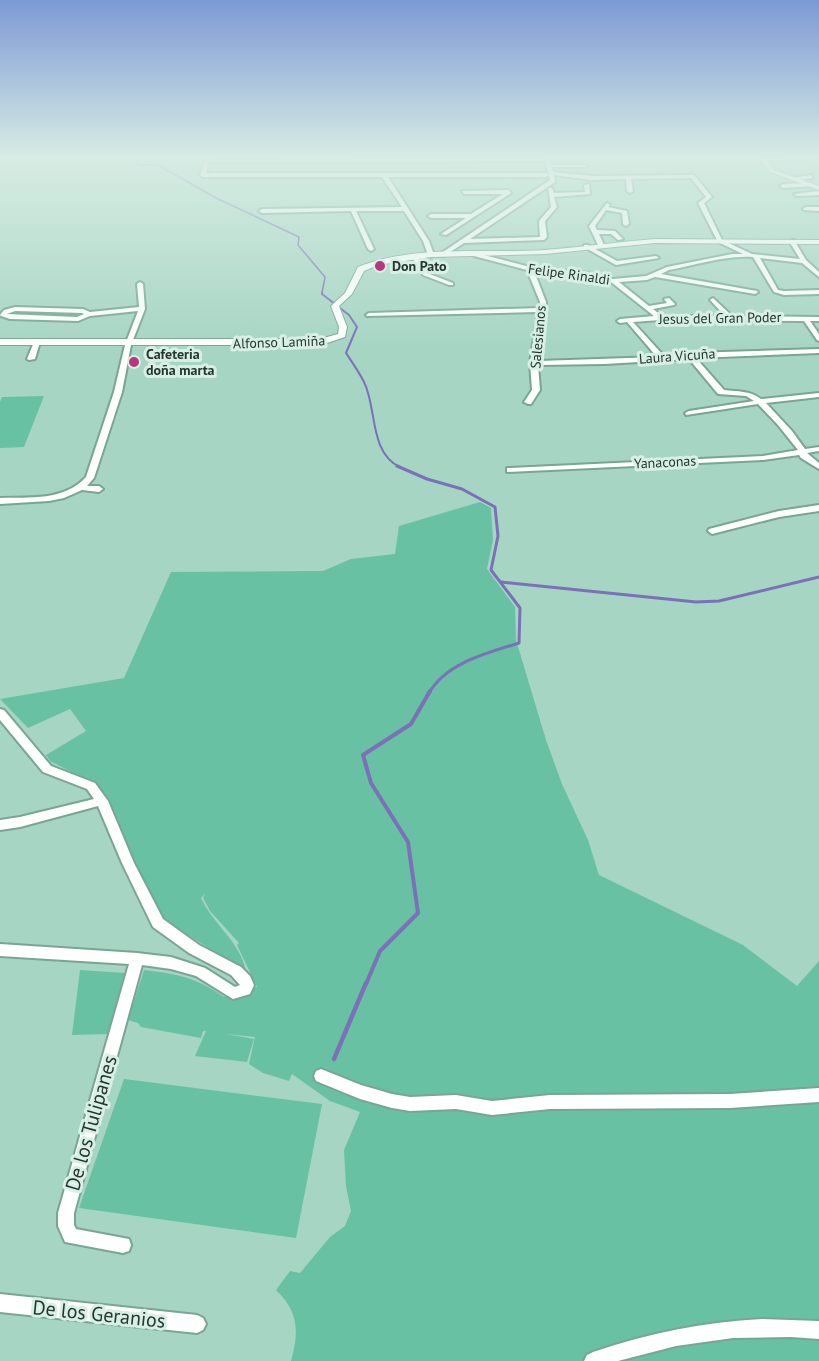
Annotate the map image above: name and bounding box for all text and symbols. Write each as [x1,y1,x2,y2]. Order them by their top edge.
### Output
place label: Don Pato [392,257,447,275]
marker: Don Pato [373,259,387,273]
street label: Felipe Rinaldi [527,259,611,289]
street label: Salesianos [526,305,550,369]
street label: Jesus del Gran Poder [658,308,782,328]
street label: Alfonso Lamiña [232,331,326,353]
street label: Laura Vicuña [638,344,716,368]
place label: Cafeteria doña marta [146,345,215,379]
marker: Cafeteria doña marta [127,355,141,369]
street label: Yanaconas [633,451,697,473]
street label: De los Tulipanes [59,1052,123,1194]
street label: De los Geranios [31,1294,167,1334]

